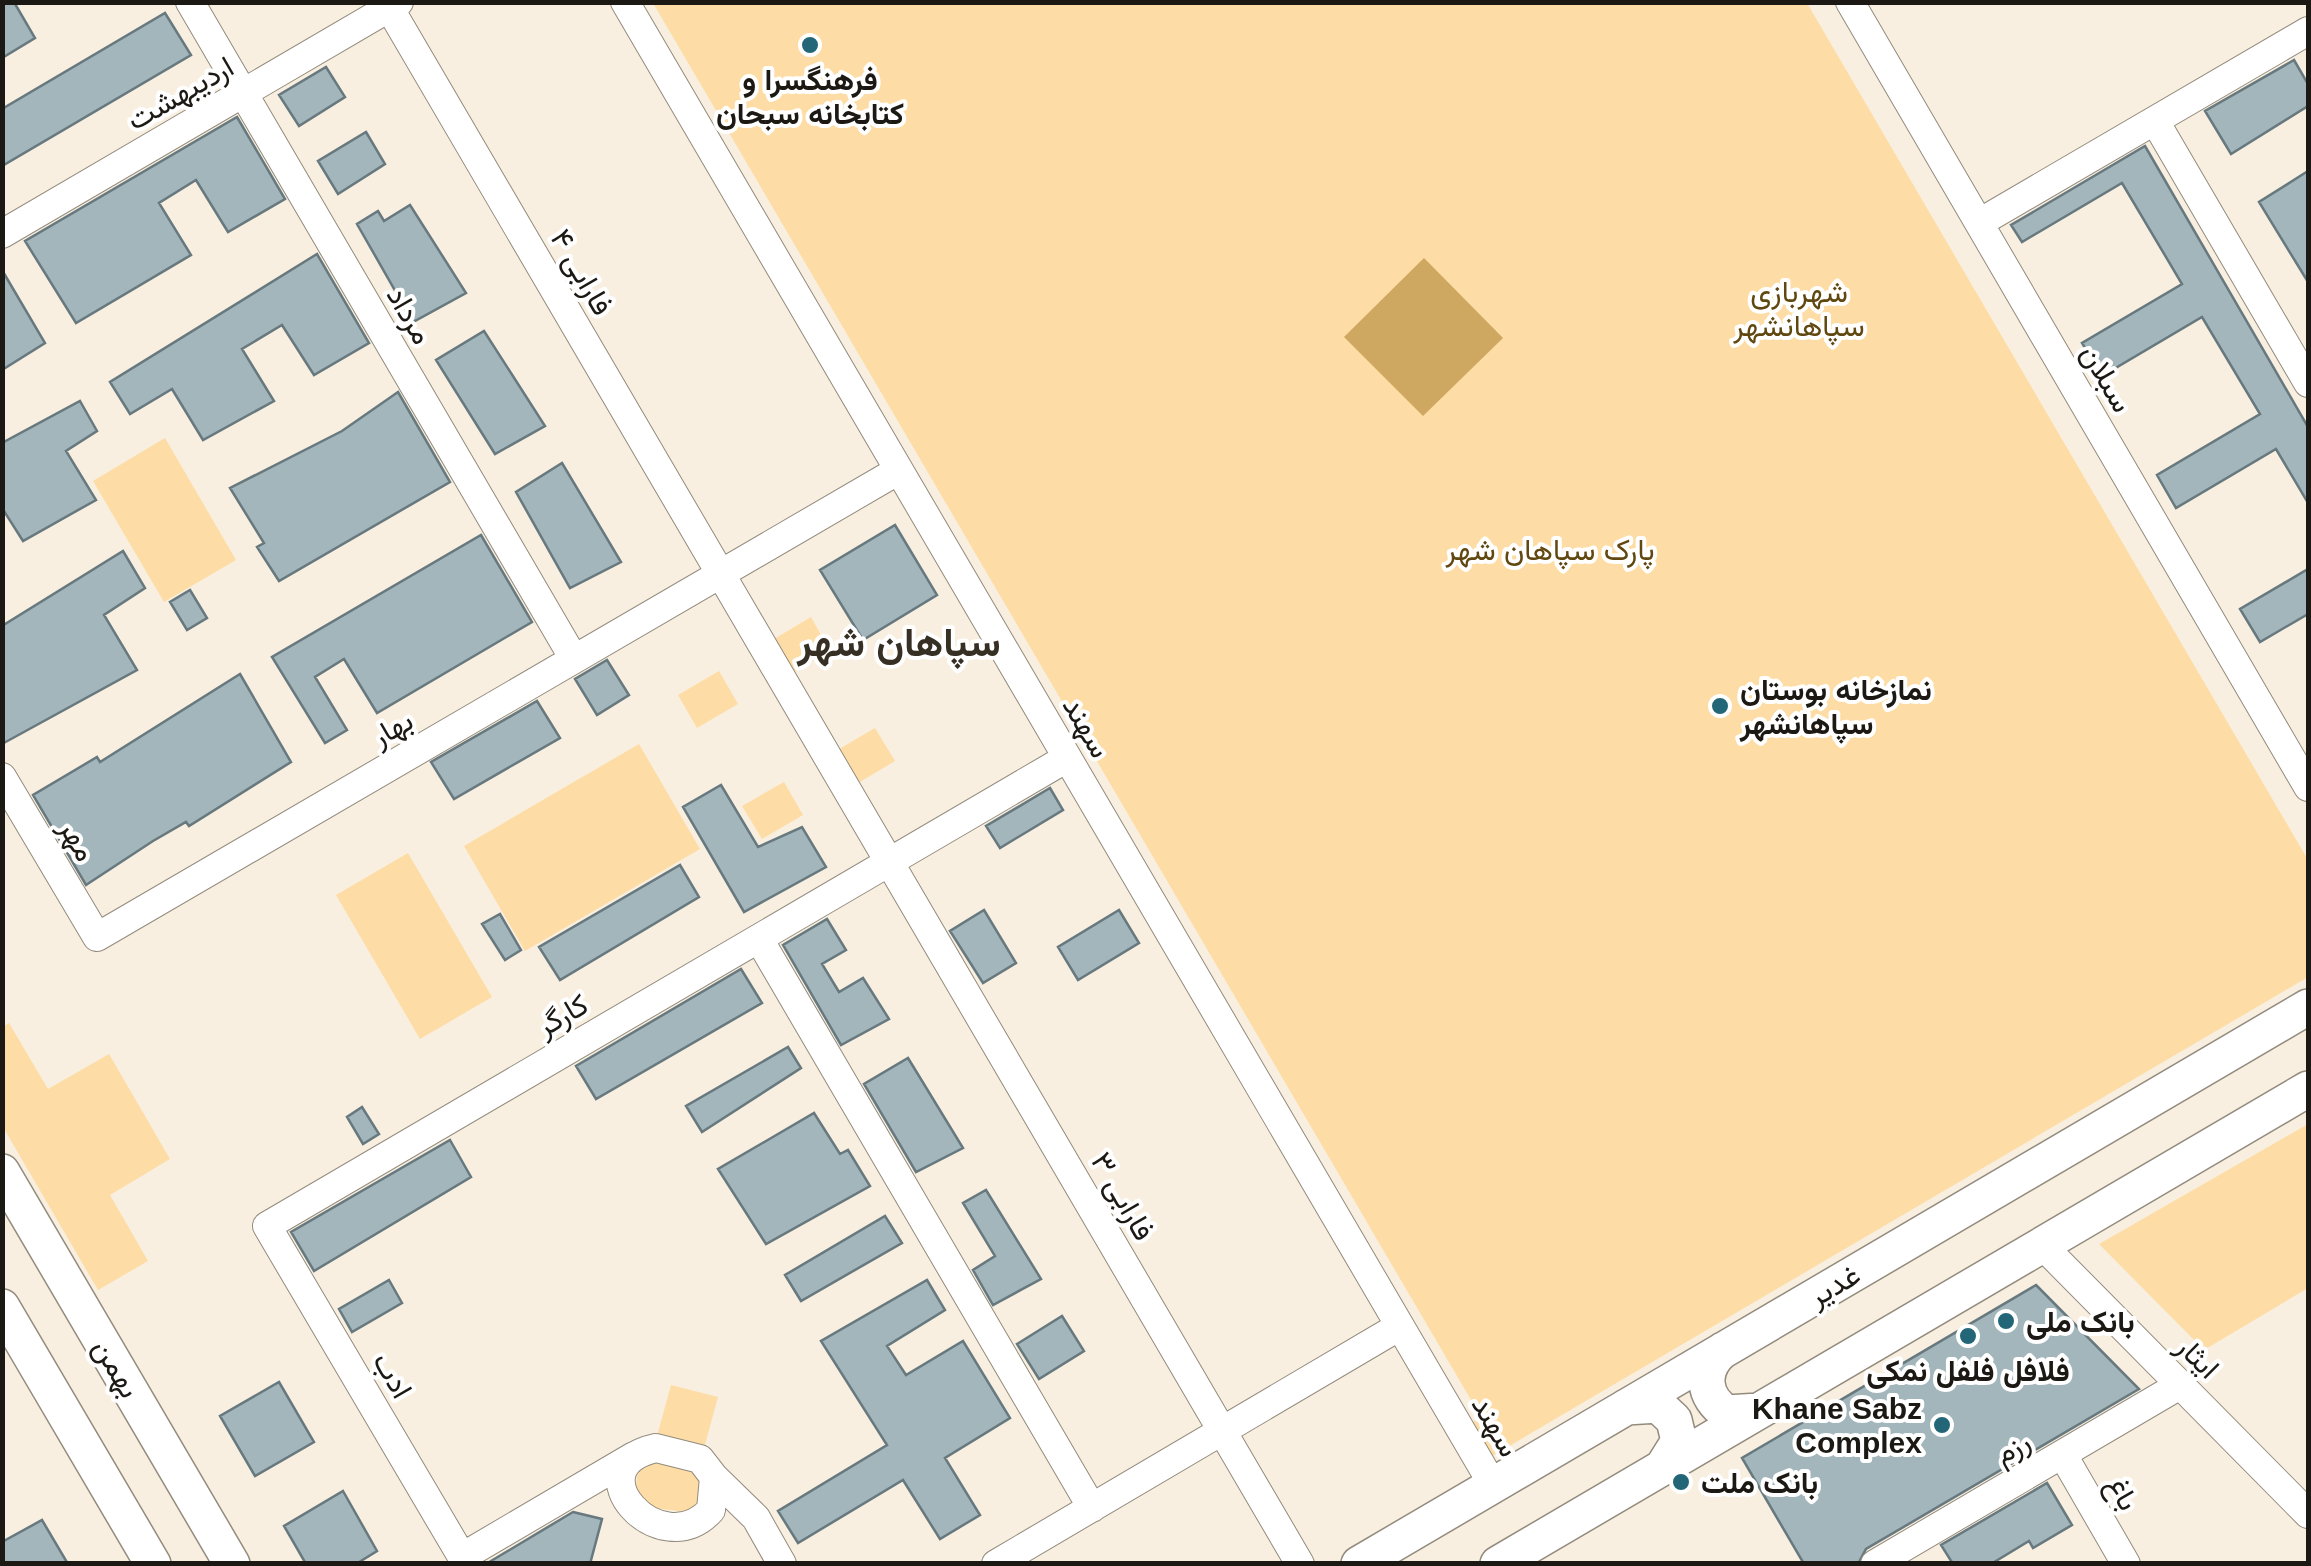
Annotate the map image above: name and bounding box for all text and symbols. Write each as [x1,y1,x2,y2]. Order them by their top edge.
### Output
marker: فرهنگسرا و کتابخانه سبحان [799,34,821,56]
street label: اردیبهشت [121,49,240,138]
place label: فرهنگسرا و کتابخانه سبحان [716,63,904,131]
street label: فارابی ۴ [543,223,620,322]
park label: شهربازی سپاهانشهر [1732,275,1865,346]
street label: مرداد [379,280,440,351]
street label: سبلان [2074,338,2139,418]
park label: پارک سپاهان شهر [1444,533,1655,570]
district label: سپاهان شهر [796,620,1001,670]
place label: نمازخانه بوستان سپاهانشهر [1739,673,1932,744]
street label: سهند [1055,691,1117,764]
marker: نمازخانه بوستان سپاهانشهر [1709,695,1731,717]
street label: بهار [365,703,419,755]
street label: مهر [51,812,103,868]
street label: کارگر [530,987,594,1045]
street label: فارابی ۳ [1083,1146,1161,1247]
street label: غدیر [1802,1257,1866,1315]
place label: بانک ملی [2026,1305,2135,1340]
marker: بانک ملی [1995,1310,2017,1332]
marker: فلافل فلفل نمکی [1957,1325,1979,1347]
street label: ایثار [2168,1328,2226,1386]
street label: بهمن [85,1333,147,1404]
street label: ادب [366,1346,419,1404]
place label: فلافل فلفل نمکی [1866,1354,2070,1389]
street label: سهند [1464,1390,1526,1463]
place label: Khane Sabz Complex [1752,1392,1922,1459]
marker: Khane Sabz Complex [1931,1414,1953,1436]
street label: رزم [1988,1424,2037,1473]
place label: بانک ملت [1701,1466,1818,1500]
street label: باغ [2097,1470,2146,1518]
marker: بانک ملت [1670,1471,1692,1493]

